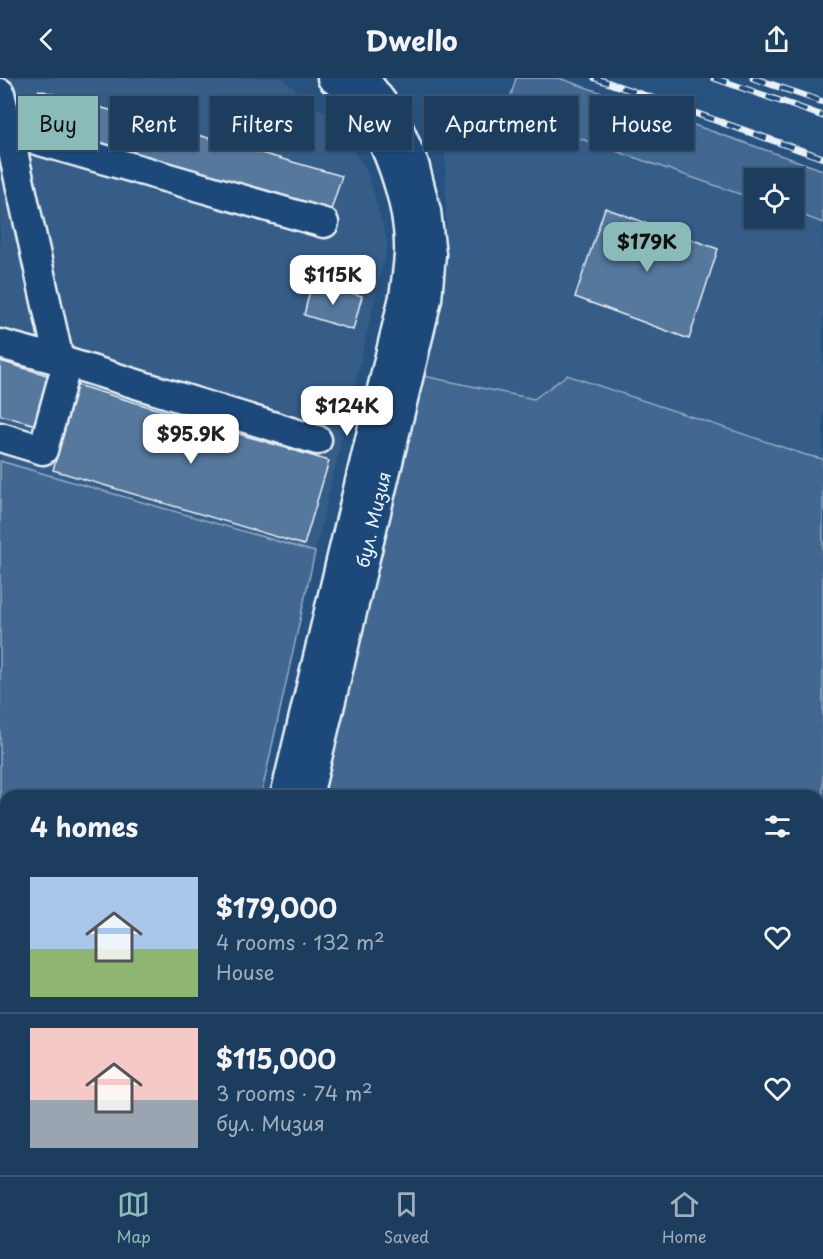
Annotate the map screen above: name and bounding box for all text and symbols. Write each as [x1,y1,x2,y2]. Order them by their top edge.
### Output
text: Dwello [365,19,458,60]
icon: back [30,23,63,56]
icon: share [760,23,793,56]
chip: Buy [18,96,98,150]
chip: Rent [110,96,198,150]
chip: Filters [210,96,314,150]
chip: New [326,96,412,150]
chip: Apartment [424,96,578,150]
chip: House [590,96,694,150]
map controls [744,168,804,228]
button: locate [744,168,804,228]
pin: $179K [605,222,689,273]
text: $179K [617,226,677,256]
pin: $115K [291,255,375,306]
text: $115K [304,259,362,289]
pin: $124K [305,386,389,437]
text: $124K [315,390,379,420]
pin: $95.9K [142,414,240,465]
text: $95.9K [157,418,225,448]
street label: бул. Мизия [348,469,397,570]
text: 4 homes [30,807,138,846]
icon: filters [761,810,794,843]
text: $179,000 [216,888,337,927]
icon: home [78,901,150,973]
icon: heart [761,921,794,954]
text: 4 rooms · 132 m² [216,927,385,957]
text: House [216,957,275,987]
text: $115,000 [216,1039,336,1078]
icon: home [78,1052,150,1124]
icon: heart [761,1072,794,1105]
text: 3 rooms · 74 m² [216,1078,373,1108]
text: бул. Мизия [216,1108,325,1138]
tab: Map [116,1188,151,1248]
tab: Saved [384,1188,429,1248]
tab: Home [662,1188,707,1248]

